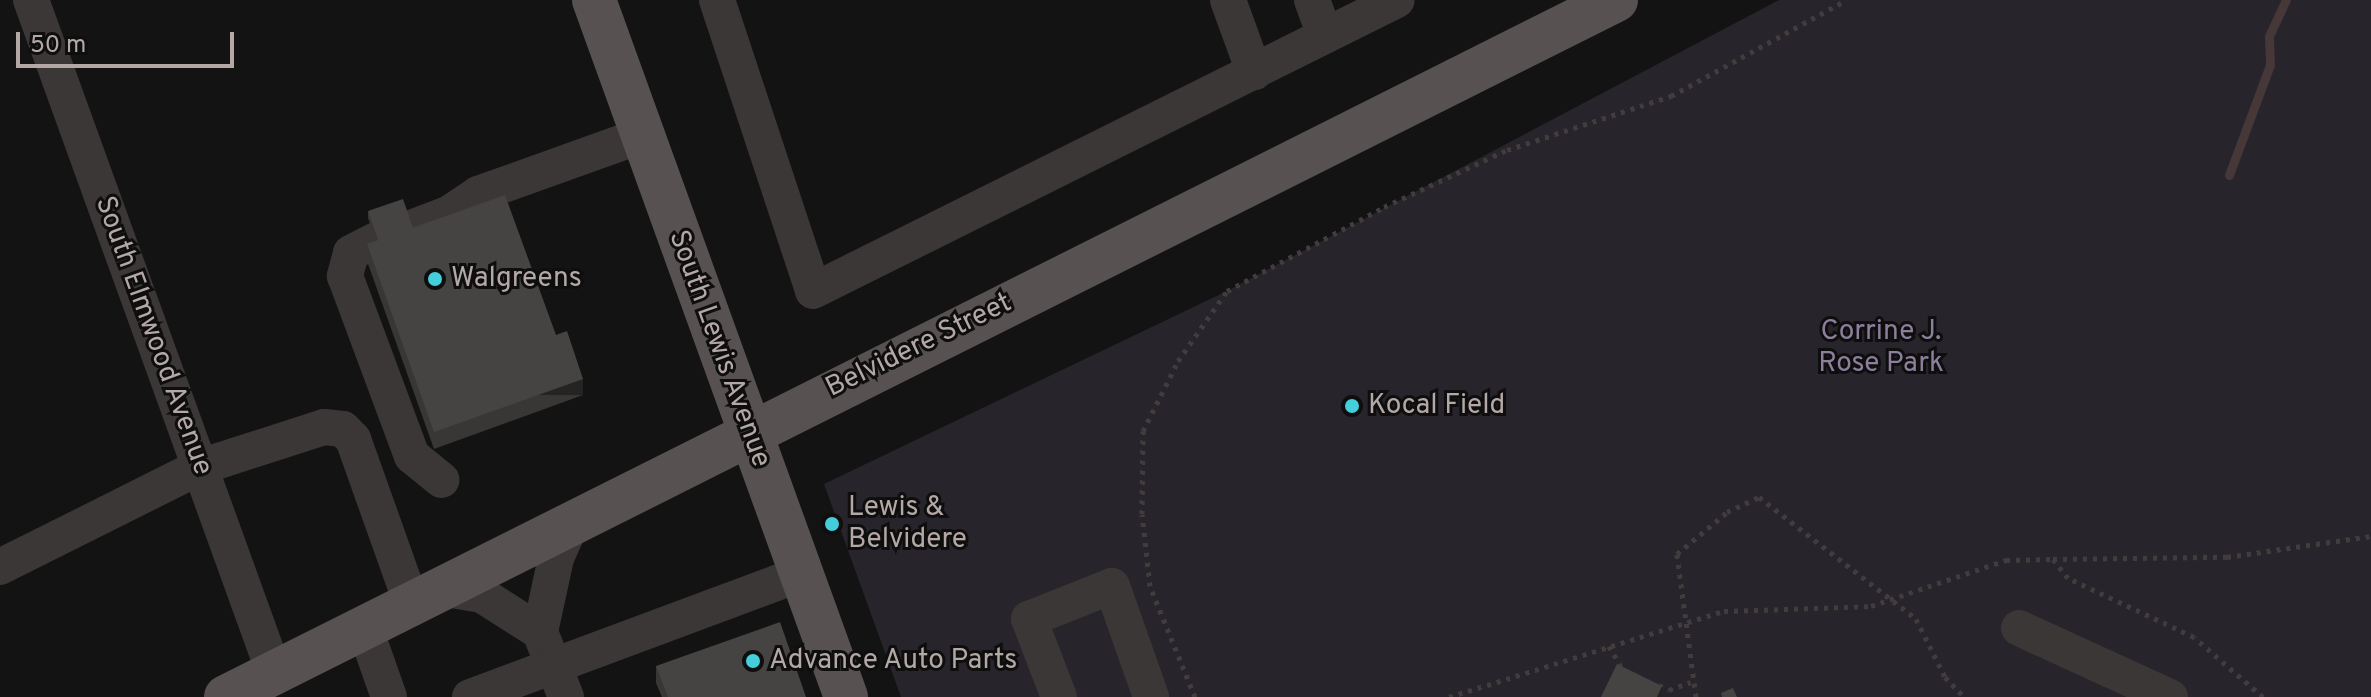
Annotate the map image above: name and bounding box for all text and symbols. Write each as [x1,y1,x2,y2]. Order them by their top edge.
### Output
scale bar [20,16,238,66]
text: 50 m [30,31,86,61]
street label: South Elmwood Avenue [87,191,219,481]
street label: South Lewis Avenue [660,225,778,473]
place label: Walgreens [451,262,582,296]
marker: Walgreens [426,270,444,288]
street label: Belvidere Street [821,287,1017,405]
park label: Corrine J. Rose Park [1818,315,1944,381]
place label: Kocal Field [1368,389,1505,423]
marker: Kocal Field [1343,397,1361,415]
place label: Lewis & Belvidere [848,491,967,557]
marker: Lewis & Belvidere [823,515,841,533]
place label: Advance Auto Parts [769,644,1018,678]
marker: Advance Auto Parts [744,652,762,670]

